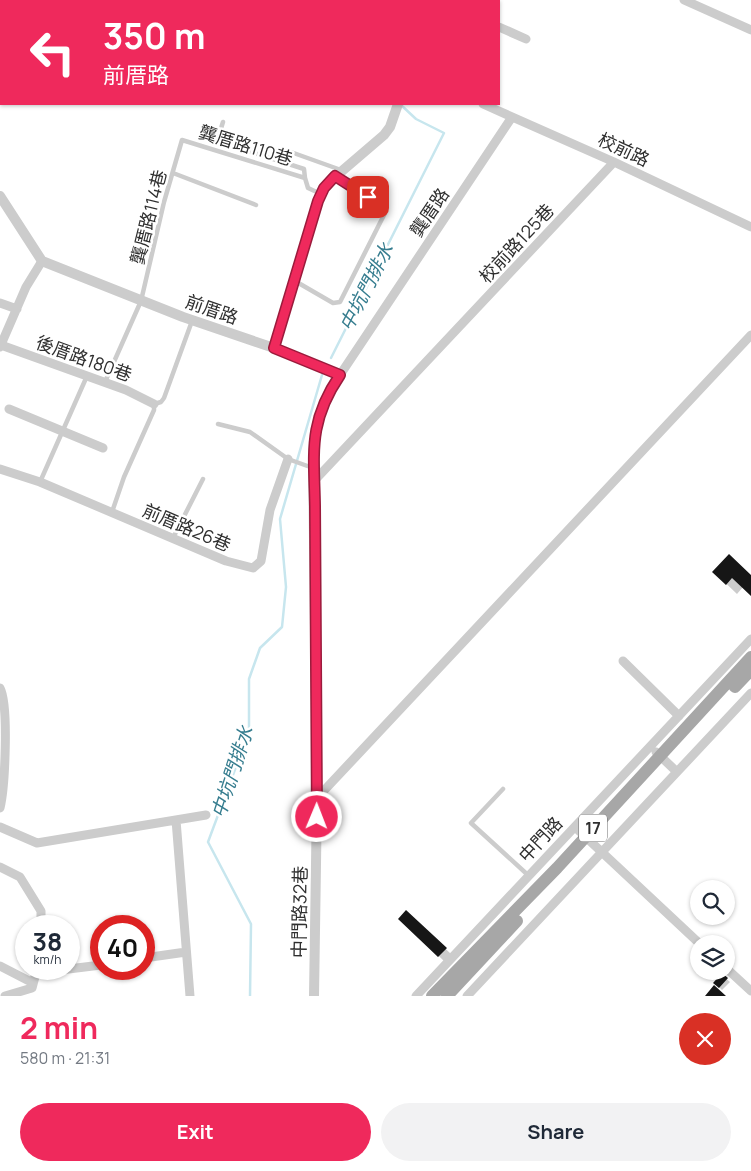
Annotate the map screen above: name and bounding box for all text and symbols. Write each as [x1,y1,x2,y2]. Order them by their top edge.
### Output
text: 350 m [103,12,205,60]
icon: left [20,20,85,85]
text: 前厝路 [103,60,169,90]
street label: 龔厝路110巷 [196,119,296,171]
street label: 校前路 [594,127,654,171]
street label: 龔厝路114巷 [125,167,171,267]
pin [347,176,389,218]
icon: arrive [354,183,382,211]
street label: 龔厝路 [404,183,454,241]
street label: 校前路125巷 [473,198,559,288]
water label: 中坑門排水 [333,238,400,335]
street label: 前厝路 [183,289,241,329]
street label: 後厝路180巷 [33,330,135,386]
street label: 前厝路26巷 [139,498,235,556]
water label: 中坑門排水 [205,722,259,821]
position arrow [290,790,342,842]
street label: 中門路 [513,811,567,867]
road number: 17 [579,814,607,841]
street label: 中門路32巷 [286,866,312,958]
map controls [690,880,735,980]
button: search [690,880,735,925]
speed limit sign: 40 [90,915,155,980]
text: 38 [33,924,62,959]
button: layers [690,935,735,980]
text: km/h [34,951,61,968]
text: 2 min [20,1007,98,1048]
button: close [679,1013,731,1065]
text: 580 m · 21:31 [20,1047,110,1069]
button: Exit [20,1103,371,1161]
button: Share [381,1103,731,1161]

